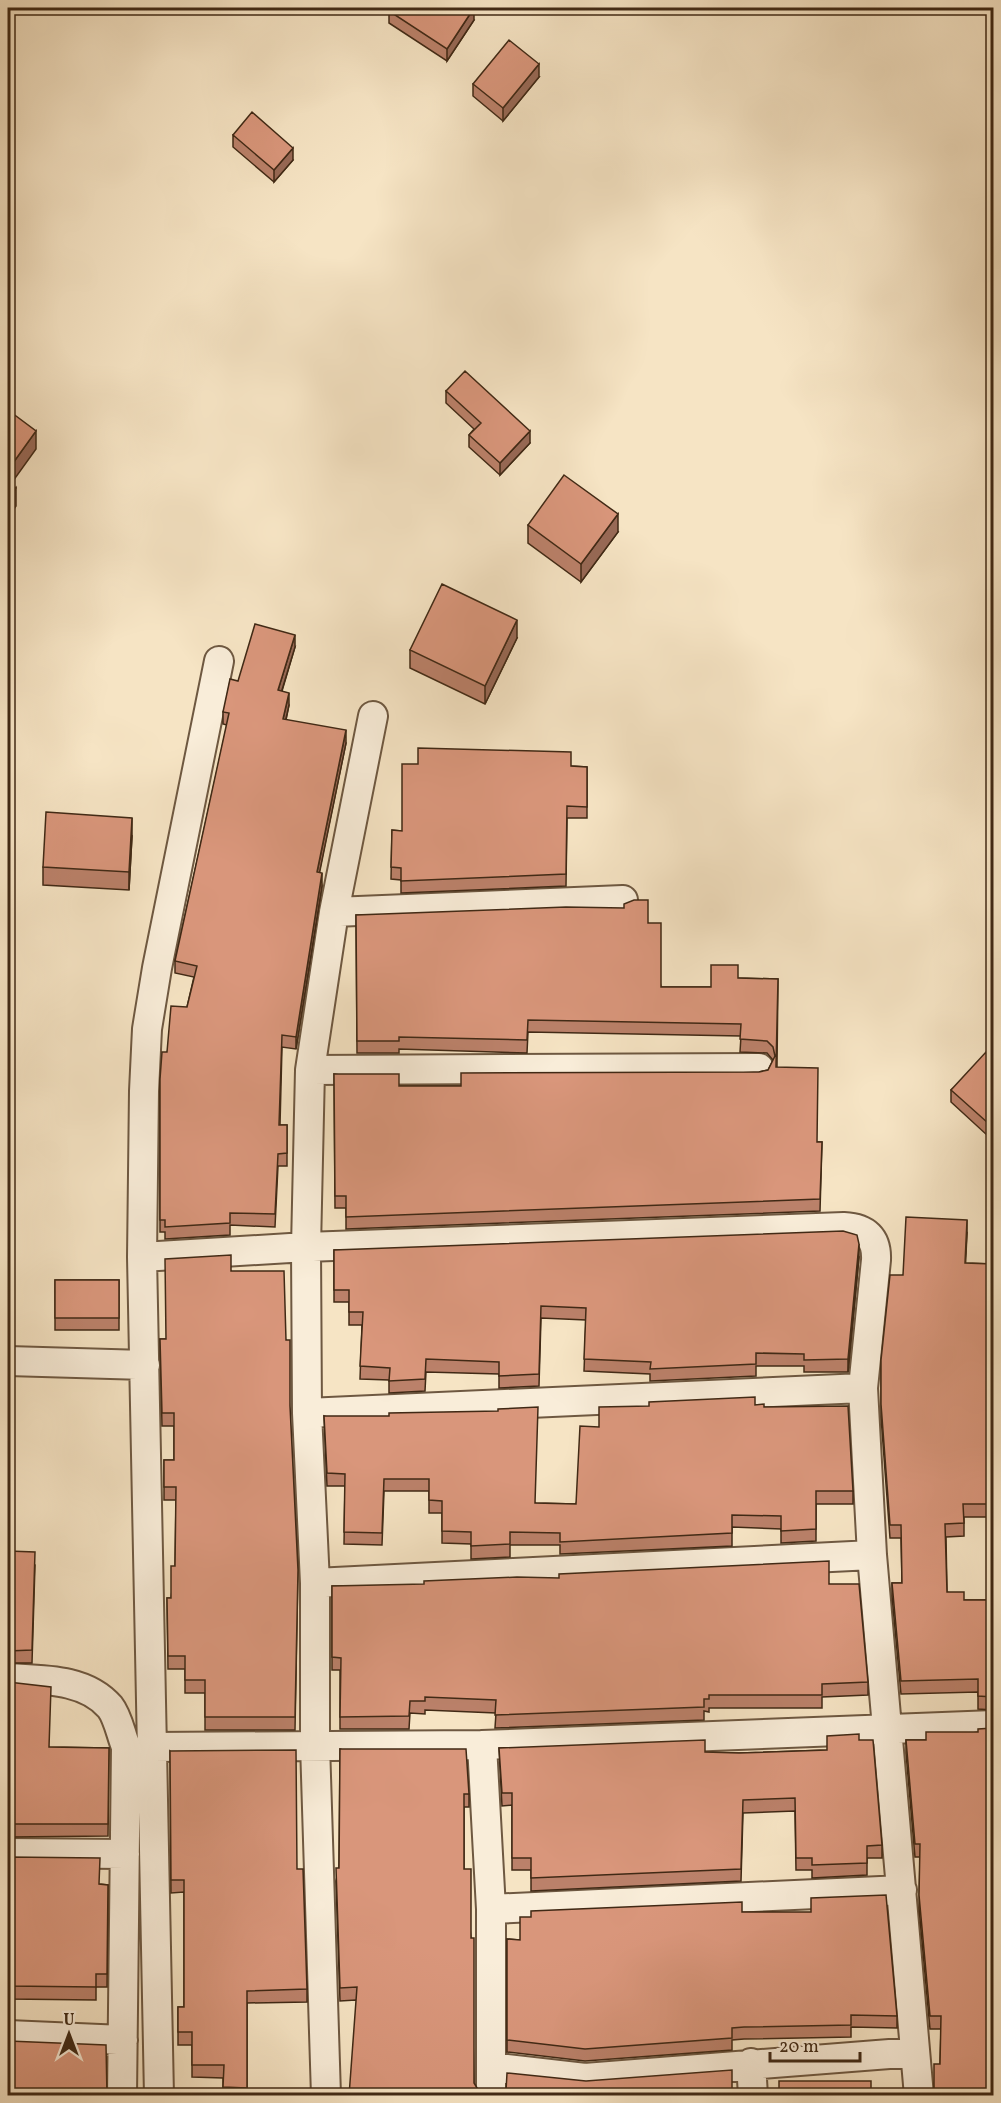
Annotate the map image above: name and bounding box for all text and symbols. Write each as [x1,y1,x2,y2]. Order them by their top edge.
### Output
north arrow [39,2004,99,2064]
text: U [64,2010,75,2032]
scale bar [770,2025,860,2063]
text: 20 m [779,2035,819,2060]

